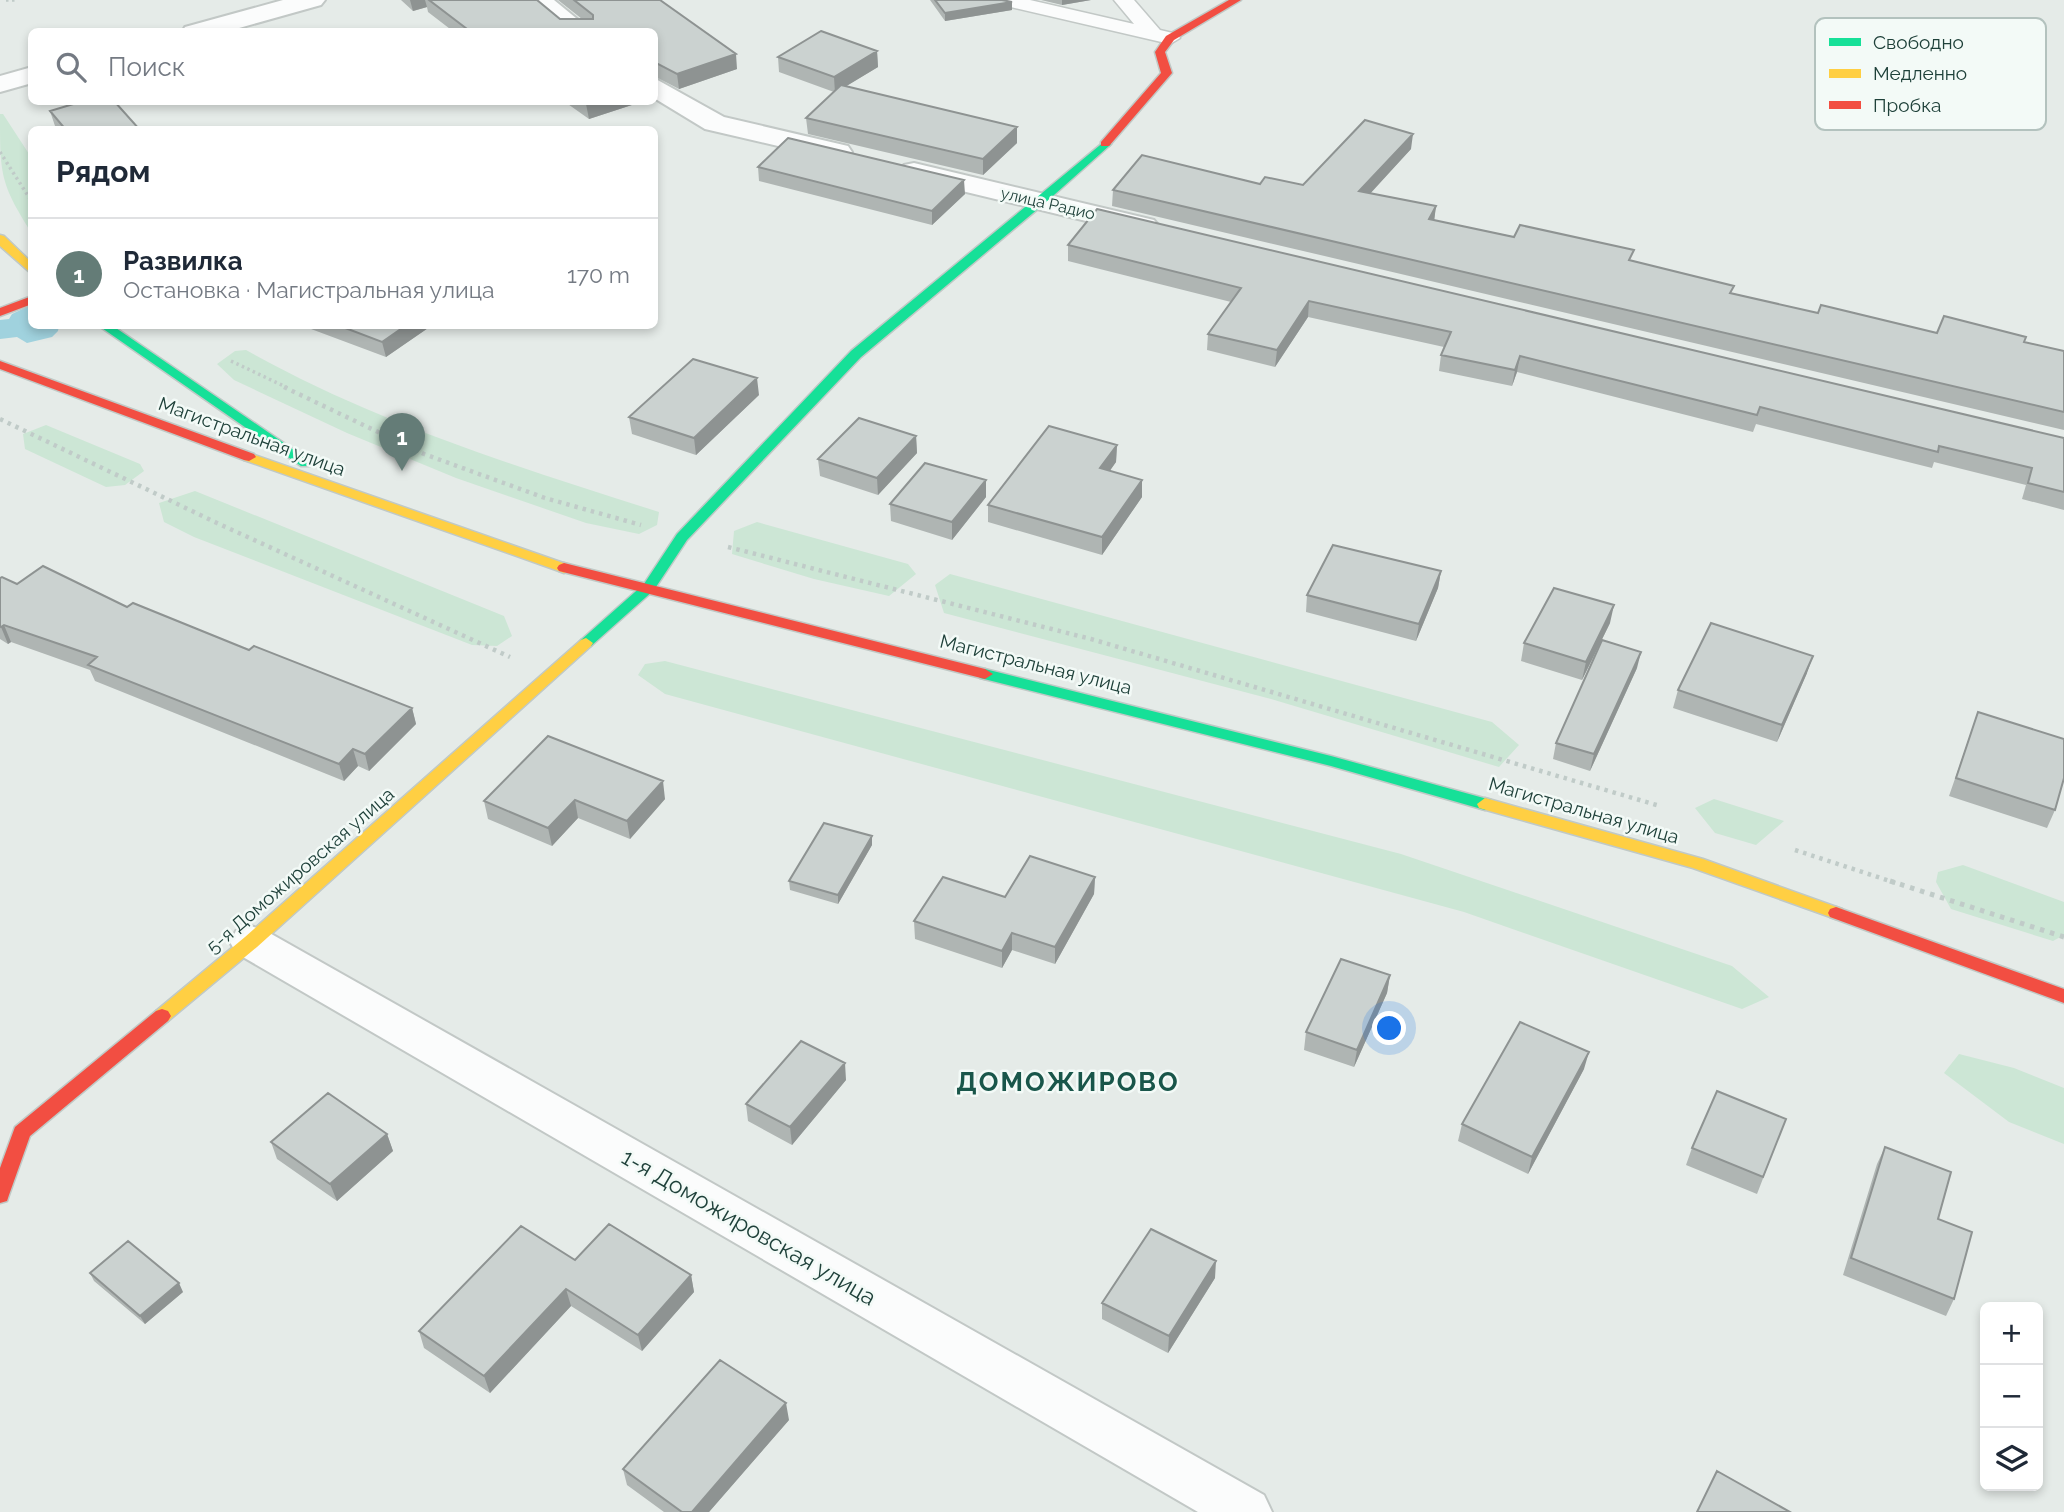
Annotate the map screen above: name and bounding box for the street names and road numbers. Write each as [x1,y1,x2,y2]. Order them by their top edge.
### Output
street label: улица Радио [999,183,1097,224]
street label: Магистральная улица [156,392,348,480]
street label: Магистральная улица [938,630,1134,698]
street label: Магистральная улица [1486,772,1682,848]
street label: 5-я Доможировская улица [202,783,398,957]
street label: 1-я Доможировская улица [617,1143,881,1311]

